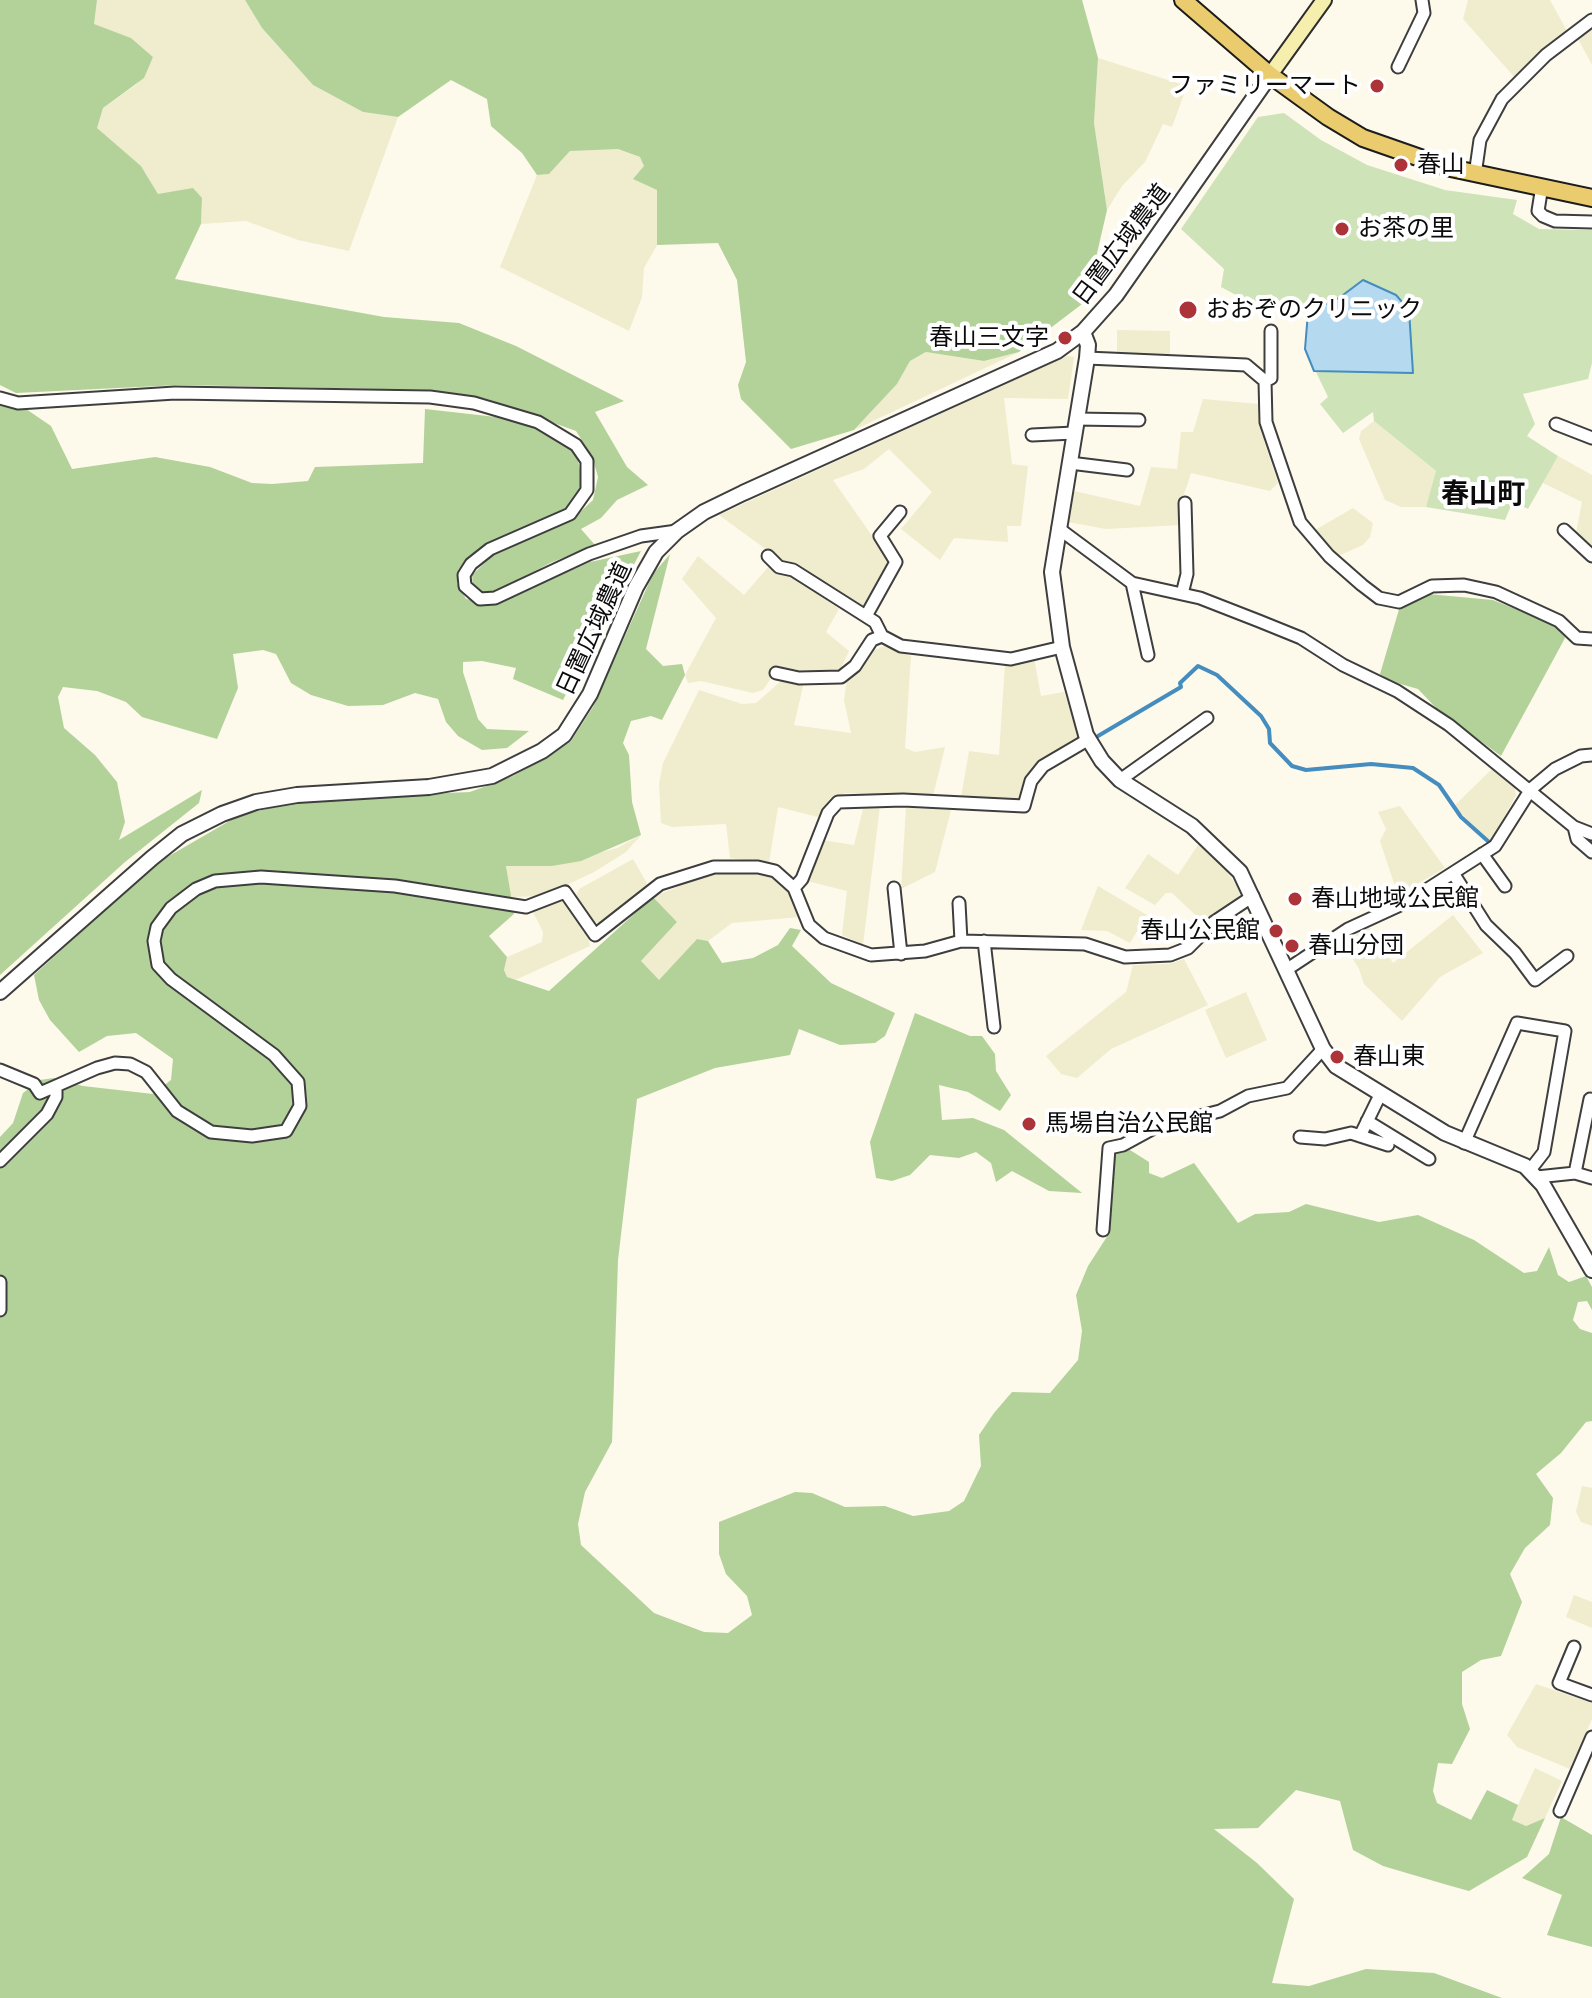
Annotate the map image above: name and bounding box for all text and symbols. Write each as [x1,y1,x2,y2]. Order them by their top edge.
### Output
place label: ファミリーマート [1169,72,1361,100]
marker: ファミリーマート [1368,77,1386,95]
place label: 春山 [1417,151,1465,179]
marker: 春山 [1392,156,1410,174]
street label: 日置広域農道 [1067,179,1177,311]
place label: お茶の里 [1358,215,1454,243]
marker: お茶の里 [1333,220,1351,238]
place label: おおぞのクリニック [1206,296,1422,324]
marker: おおぞのクリニック [1177,299,1199,321]
place label: 春山三文字 [929,324,1049,352]
marker: 春山三文字 [1056,329,1074,347]
district label: 春山町 [1441,478,1525,512]
street label: 日置広域農道 [552,558,638,700]
place label: 春山地域公民館 [1311,885,1479,913]
marker: 春山地域公民館 [1286,890,1304,908]
place label: 春山公民館 [1140,917,1260,945]
marker: 春山公民館 [1267,922,1285,940]
place label: 春山分団 [1308,932,1404,960]
marker: 春山分団 [1283,937,1301,955]
place label: 春山東 [1353,1043,1425,1071]
marker: 春山東 [1328,1048,1346,1066]
place label: 馬場自治公民館 [1045,1110,1213,1138]
marker: 馬場自治公民館 [1020,1115,1038,1133]

